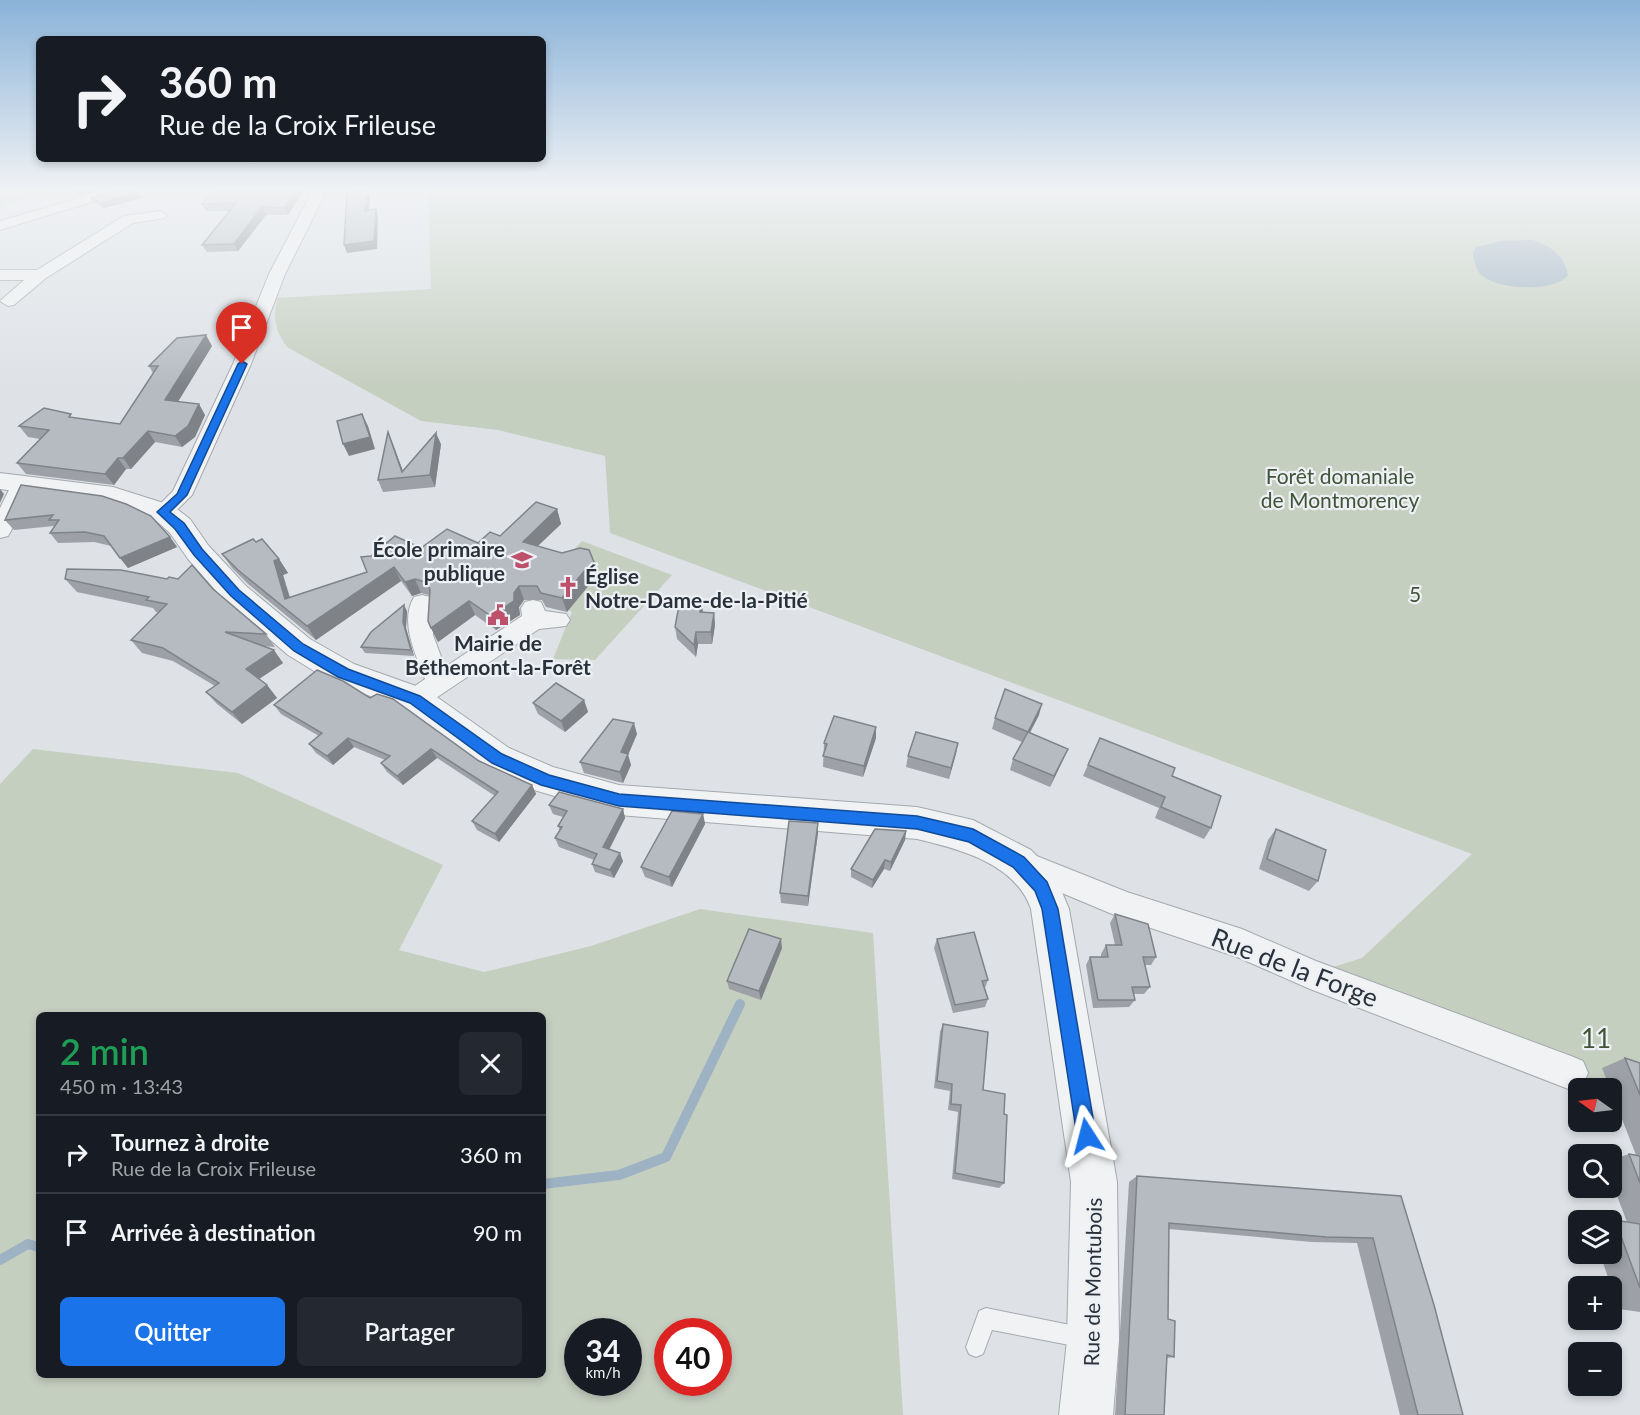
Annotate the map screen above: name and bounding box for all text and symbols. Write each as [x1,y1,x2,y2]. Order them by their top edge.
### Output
text: 360 m [159,57,277,107]
icon: right [60,60,138,138]
text: Rue de la Croix Frileuse [159,108,436,141]
pin [216,302,267,364]
icon: arrive [225,311,258,344]
park label: Forêt domaniale de Montmorency [1261,463,1419,512]
place label: École primaire publique [372,536,505,585]
school or university icon: École primaire publique [510,548,534,572]
place label: Église Notre-Dame-de-la-Pitié [585,563,808,612]
church icon: Église Notre-Dame-de-la-Pitié [556,575,580,599]
park label: 5 [1409,581,1421,606]
public building icon: Mairie de Béthemont-la-Forêt [486,603,510,627]
place label: Mairie de Béthemont-la-Forêt [405,630,591,679]
street label: Rue de la Forge [1207,921,1383,1013]
park label: 11 [1581,1022,1611,1054]
text: 2 min [60,1029,149,1073]
button: close [459,1032,522,1095]
text: 450 m · 13:43 [60,1074,183,1098]
north arrow [1568,1078,1622,1132]
map controls [1568,1078,1622,1396]
position arrow [1055,1104,1119,1168]
text: Tournez à droite [111,1129,269,1156]
icon: right [60,1138,93,1171]
text: 360 m [460,1141,522,1168]
button: search [1568,1144,1622,1198]
text: Rue de la Croix Frileuse [111,1156,316,1180]
street label: Rue de Montubois [1078,1197,1106,1367]
button: layers [1568,1210,1622,1264]
icon: arrive [60,1216,93,1249]
text: Arrivée à destination [111,1219,316,1246]
text: 90 m [473,1219,522,1246]
button: + [1568,1276,1622,1330]
button: Quitter [60,1297,285,1366]
button: Partager [297,1297,522,1366]
speed limit sign: 40 [654,1318,732,1396]
text: 34 [586,1332,620,1368]
button: − [1568,1342,1622,1396]
text: km/h [585,1363,621,1381]

